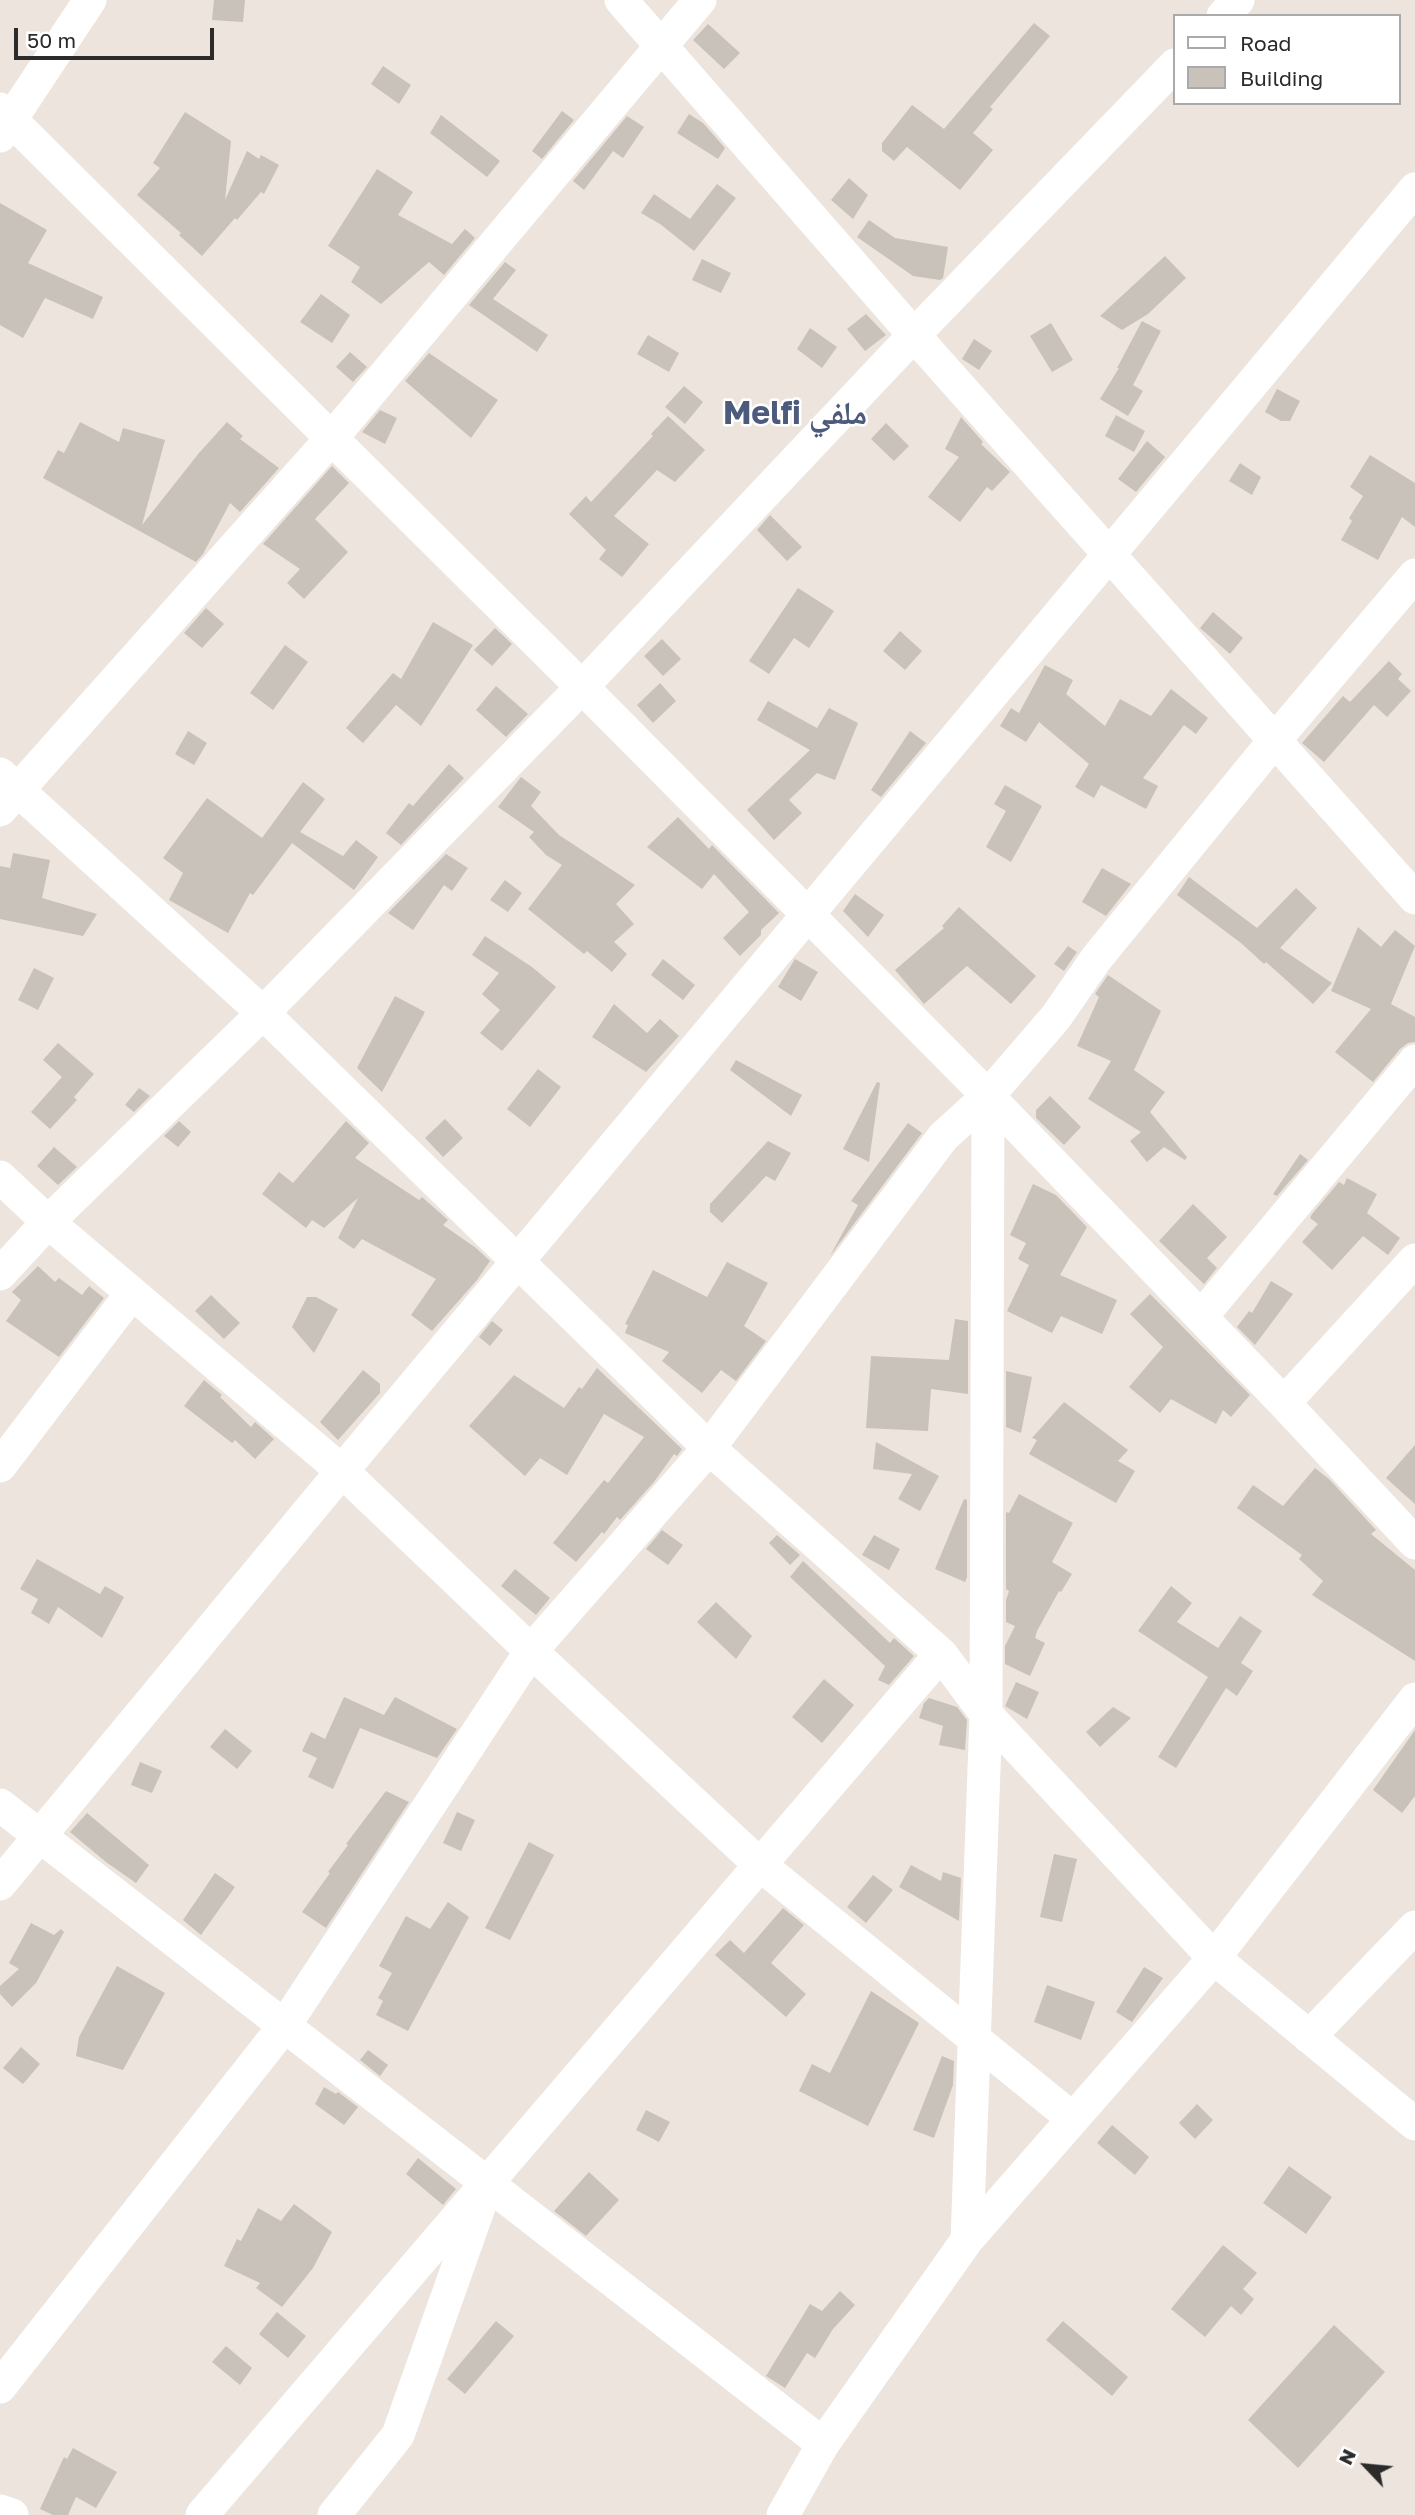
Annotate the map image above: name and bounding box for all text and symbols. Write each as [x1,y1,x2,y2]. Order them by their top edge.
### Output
scale bar [18,14,217,58]
legend [1174,14,1401,105]
text: 50 m [27,27,76,53]
text: Road [1240,30,1291,56]
text: Building [1240,65,1323,91]
district label: Melfi ملفي [723,395,867,433]
north arrow [1331,2431,1401,2501]
text: N [1333,2445,1360,2468]

